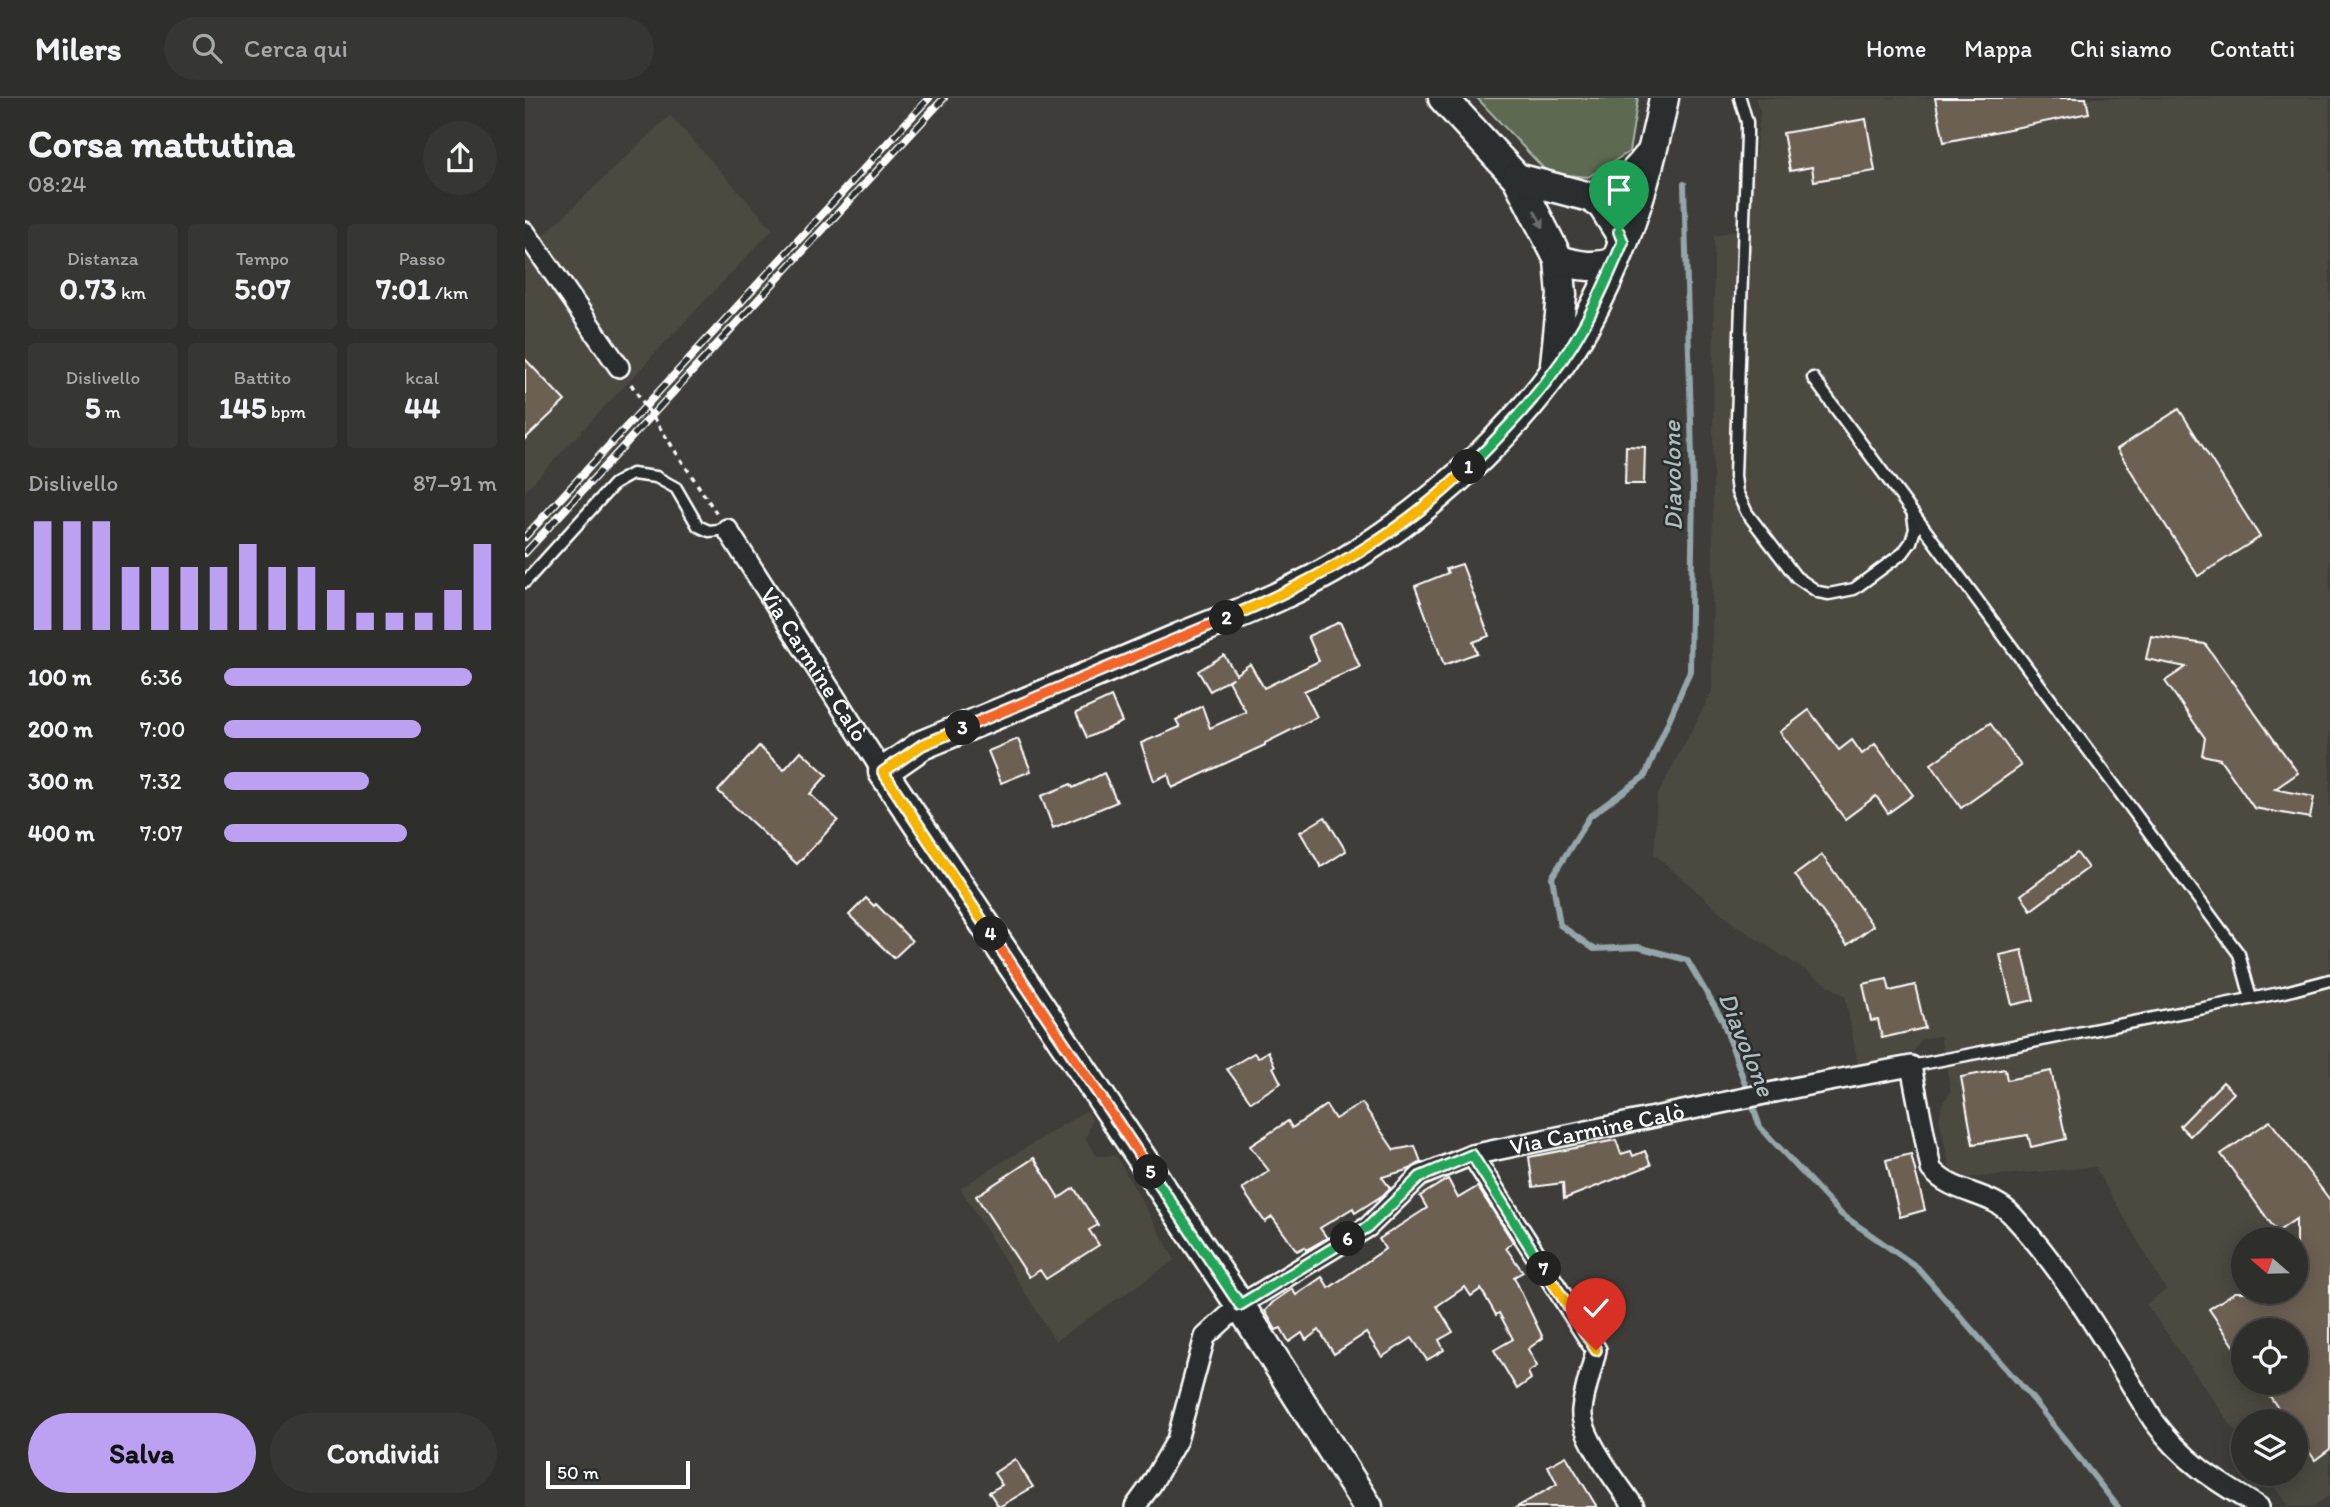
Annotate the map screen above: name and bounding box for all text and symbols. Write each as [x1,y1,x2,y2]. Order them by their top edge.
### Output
search box [164,17,654,80]
text: Milers [35,29,122,68]
icon: search [188,29,226,67]
text: Cerca qui [244,32,348,64]
text: Home [1866,34,1926,63]
text: Mappa [1964,34,2032,63]
text: Chi siamo [2070,34,2172,63]
text: Contatti [2210,34,2295,63]
text: Corsa mattutina [28,121,295,167]
button: share [423,121,497,195]
pin [1589,160,1649,232]
text: 08:24 [28,170,86,198]
icon: arrive [1600,171,1638,209]
one-way arrow [1533,209,1545,228]
text: Distanza [67,247,139,270]
text: Tempo [236,247,289,270]
text: Passo [399,247,446,270]
text: 0.73 [60,270,117,307]
text: 5:07 [234,270,291,307]
text: 7:01 [376,270,431,307]
text: km [117,281,146,304]
text: /km [431,281,468,304]
text: Dislivello [66,366,140,389]
text: Battito [234,366,291,389]
text: kcal [405,366,439,389]
text: 5 [85,389,101,426]
text: 145 [219,389,267,426]
text: 44 [404,389,440,426]
text: m [101,400,121,423]
text: bpm [267,400,306,423]
water label: Diavolone [1655,419,1689,531]
pin: 1 [1451,450,1487,484]
text: 1 [1464,455,1473,478]
text: Dislivello [28,469,118,497]
text: 87–91 m [413,469,497,497]
street label: Via Carmine Calò [754,582,875,747]
pin: 2 [1209,601,1245,636]
text: 2 [1222,606,1232,629]
text: 100 m [28,663,92,691]
text: 6:36 [140,663,183,691]
pin: 3 [945,710,981,746]
text: 200 m [28,715,93,743]
text: 7:00 [140,715,185,743]
text: 3 [957,716,968,739]
text: 300 m [28,767,93,795]
text: 7:32 [140,767,182,795]
text: 400 m [28,819,95,847]
text: 7:07 [140,819,183,847]
pin: 4 [973,916,1009,952]
text: 4 [985,922,996,945]
water label: Diavolone [1712,987,1783,1102]
street label: Via Carmine Calò [1507,1096,1687,1161]
pin: 5 [1133,1154,1169,1190]
text: 5 [1146,1160,1155,1183]
pin: 6 [1331,1222,1365,1256]
text: 6 [1342,1227,1353,1250]
north arrow [2231,1227,2308,1304]
map controls [2231,1227,2308,1486]
pin: 7 [1527,1252,1561,1286]
text: 7 [1539,1257,1548,1280]
pin [1566,1278,1626,1350]
icon: check [1577,1289,1615,1327]
button: locate [2231,1318,2308,1395]
button: layers [2231,1409,2308,1486]
button: Salva [28,1413,256,1493]
button: Condividi [270,1413,497,1493]
scale bar [546,1458,689,1490]
text: 50 m [557,1461,599,1484]

